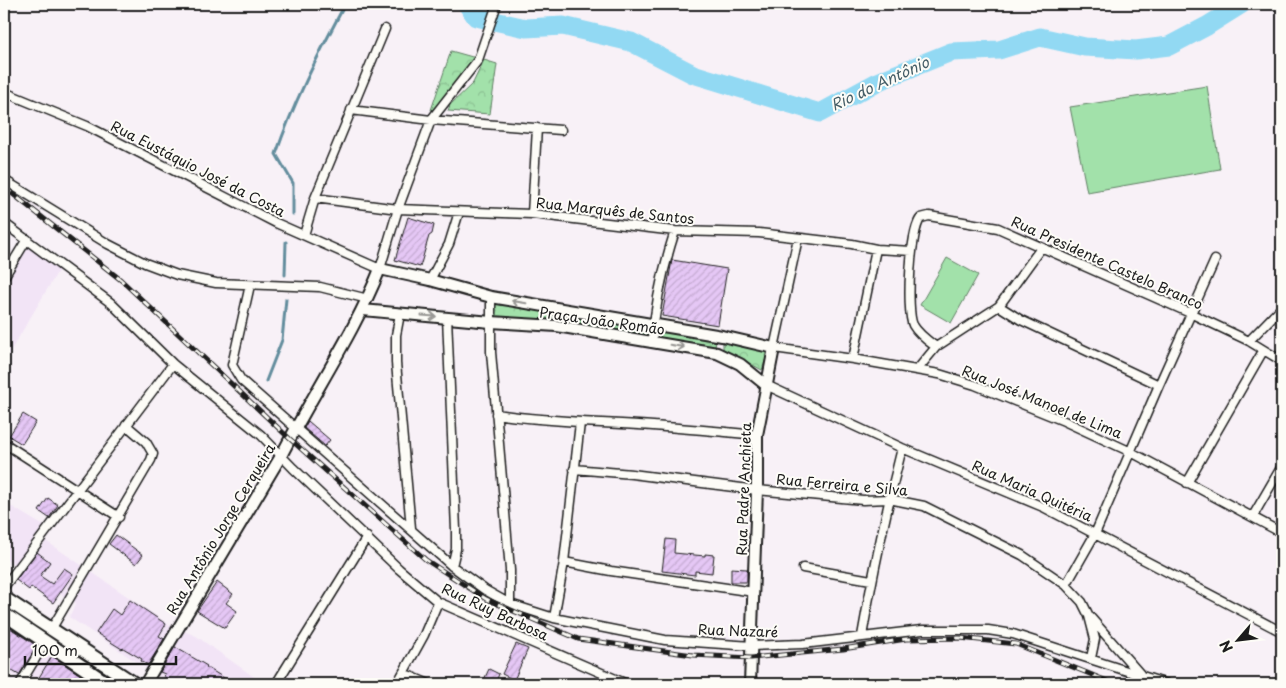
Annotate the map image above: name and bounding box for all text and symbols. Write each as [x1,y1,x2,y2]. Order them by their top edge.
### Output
water label: Rio do Antônio [826,50,933,115]
street label: Rua Eustáquio José da Costa [107,115,289,222]
street label: Rua Marquês de Santos [535,192,695,229]
street label: Rua Presidente Castelo Branco [1008,211,1207,315]
one-way arrow [512,297,528,307]
street label: Praça João Romão [538,301,667,340]
one-way arrow [421,311,437,321]
one-way arrow [669,342,685,352]
street label: Rua José Manoel de Lima [959,360,1126,443]
street label: Rua Padre Anchieta [731,422,756,556]
street label: Rua Antônio Jorge Cerqueira [161,439,280,618]
street label: Rua Maria Quitéria [969,455,1096,527]
street label: Rua Ferreira e Silva [775,468,909,501]
street label: Rua Ruy Barbosa [438,578,552,646]
north arrow [1214,616,1264,666]
street label: Rua Nazaré [697,619,779,642]
scale bar [25,633,176,665]
text: N [1214,637,1238,656]
text: 100 m [32,638,78,661]

